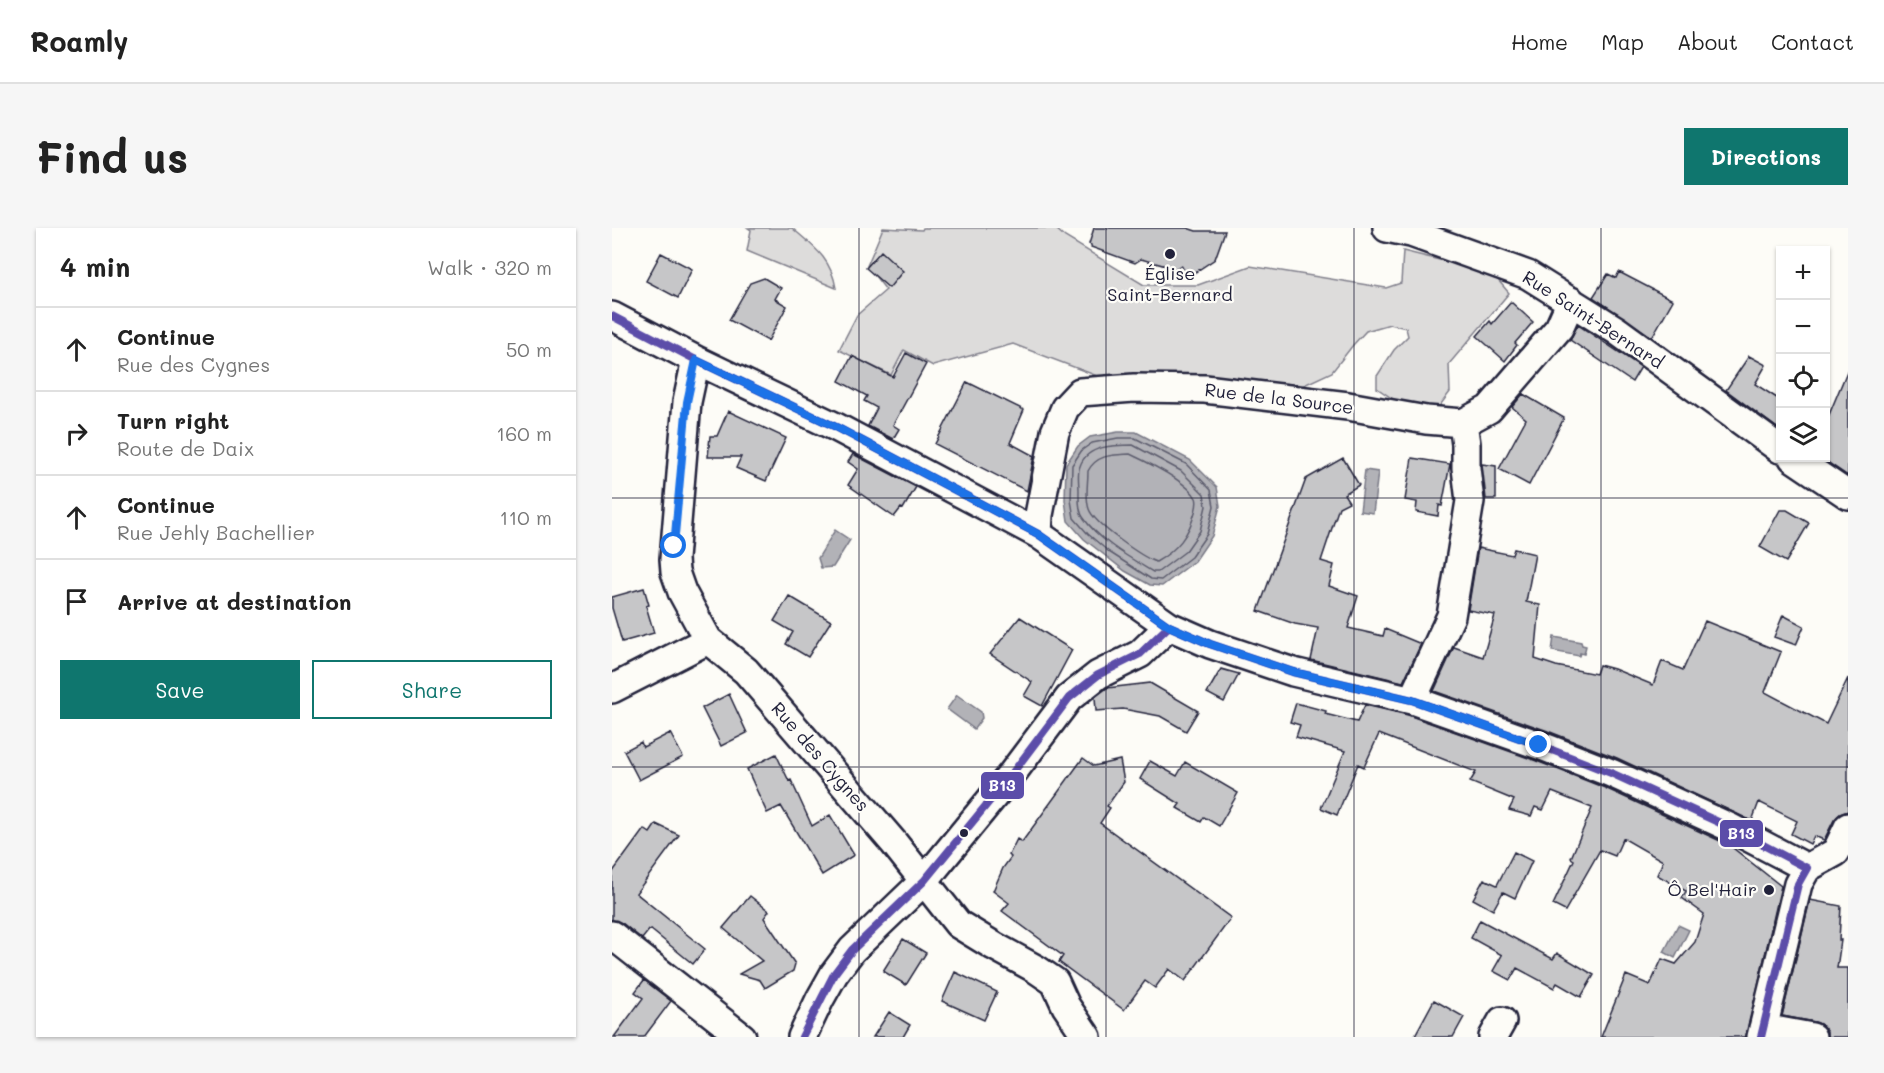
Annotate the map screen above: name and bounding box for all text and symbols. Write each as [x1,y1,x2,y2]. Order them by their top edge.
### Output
text: Roamly [30,23,129,59]
text: Home [1511,28,1568,55]
text: Map [1601,28,1644,55]
text: About [1677,28,1738,55]
text: Contact [1771,28,1854,55]
button: Directions [1684,128,1848,185]
text: Find us [36,129,188,184]
map controls [1776,246,1830,462]
button: + [1776,246,1830,300]
marker: Église Saint-Bernard [1163,247,1177,261]
text: 4 min [60,250,130,284]
text: Walk · 320 m [427,254,552,280]
place label: Église Saint-Bernard [1107,261,1233,306]
street label: Rue Saint-Bernard [1518,265,1669,374]
button: − [1776,300,1830,354]
text: Continue [117,322,215,351]
icon: ahead [60,333,93,366]
text: 50 m [506,336,552,362]
text: Rue des Cygnes [117,351,270,377]
button: locate [1776,354,1830,408]
street label: Rue de la Source [1203,377,1355,419]
text: Turn right [117,406,229,435]
button: layers [1776,408,1830,462]
icon: right [60,417,93,450]
text: 160 m [496,420,552,446]
text: Route de Daix [117,435,254,461]
text: Continue [117,490,215,519]
icon: ahead [60,501,93,534]
text: 110 m [499,504,552,530]
text: Rue Jehly Bachellier [117,519,315,545]
route start [660,532,686,558]
icon: arrive [60,585,93,618]
text: Arrive at destination [117,587,352,616]
button: Save [60,660,300,719]
button: Share [312,660,552,719]
street label: Rue des Cygnes [766,696,875,816]
route end [1525,731,1551,757]
line badge: B13 [980,771,1025,800]
text: B13 [988,774,1016,795]
line badge: B13 [1719,819,1764,848]
text: B13 [1727,822,1755,843]
unlabelled marker [958,827,970,839]
place label: Ô Bel'Hair [1668,877,1757,901]
marker: Ô Bel'Hair [1762,883,1776,897]

